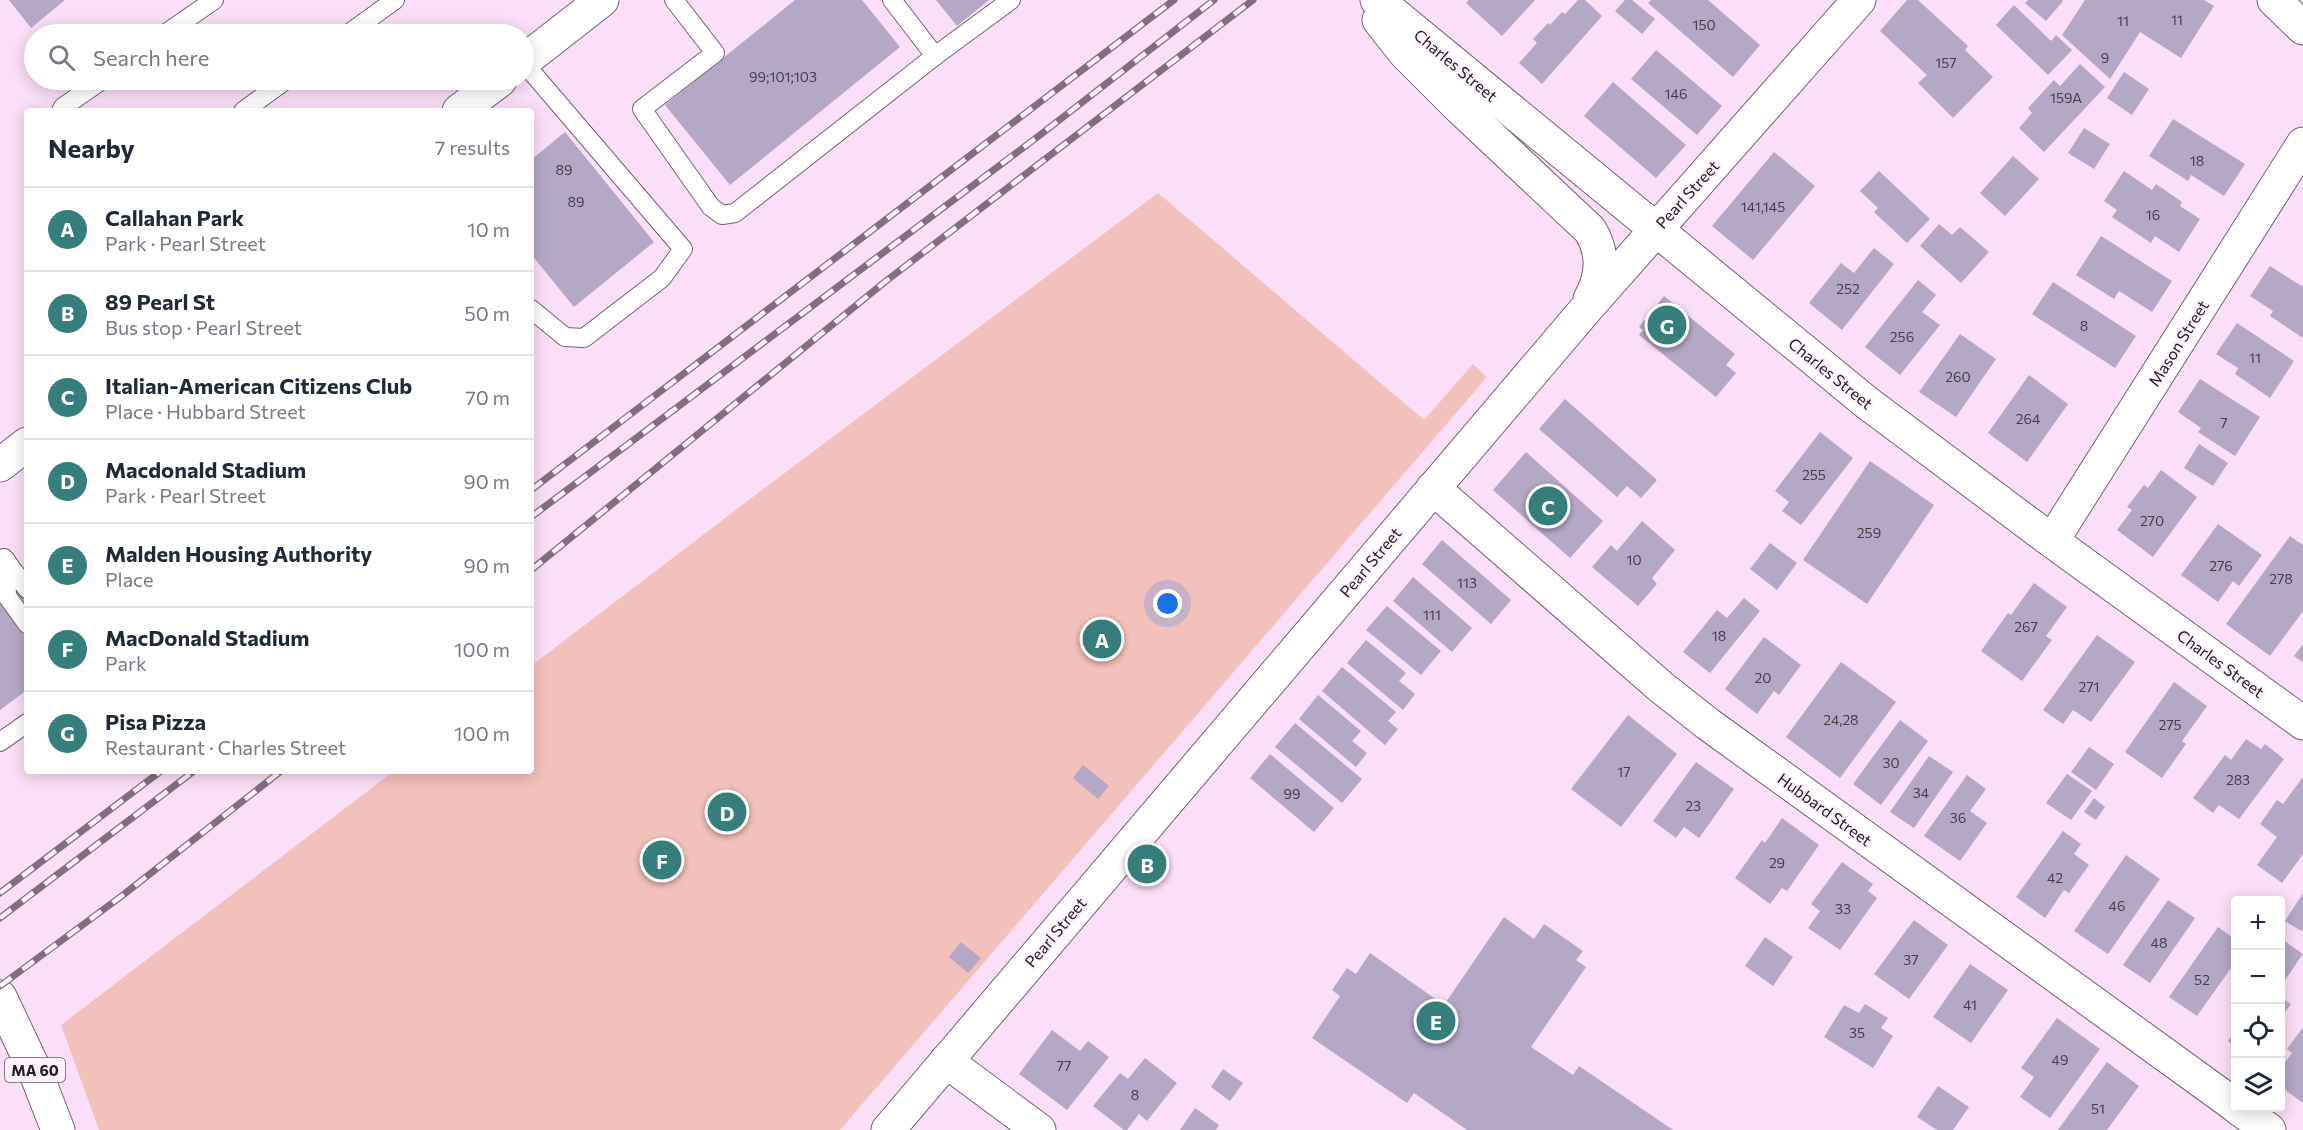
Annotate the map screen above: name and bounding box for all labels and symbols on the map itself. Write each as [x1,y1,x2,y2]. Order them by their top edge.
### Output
house number: 11 [2171,11,2183,28]
house number: 11 [2117,12,2129,29]
house number: 150 [1692,16,1716,33]
street label: Charles Street [1410,25,1502,106]
house number: 9 [2101,49,2109,66]
house number: 157 [1935,54,1957,71]
house number: 99;101;103 [749,68,817,85]
house number: 146 [1665,85,1687,102]
house number: 159A [2050,89,2082,106]
house number: 18 [2190,152,2204,169]
street label: Pearl Street [1651,156,1723,232]
house number: 89 [556,161,573,178]
house number: 89 [568,193,585,210]
house number: 141,145 [1741,198,1785,215]
house number: 16 [2146,206,2160,223]
house number: 252 [1836,280,1860,297]
street label: Mason Street [2144,296,2212,390]
pin: G [1648,302,1686,348]
house number: 8 [2080,317,2088,334]
house number: 256 [1890,328,1914,345]
street label: Charles Street [1785,333,1877,413]
house number: 11 [2249,349,2261,366]
house number: 260 [1945,368,1971,385]
house number: 264 [2016,410,2041,427]
house number: 7 [2220,414,2228,431]
house number: 255 [1802,466,1826,483]
pin: C [1528,484,1568,528]
house number: 270 [2140,512,2164,529]
street label: Pearl Street [1335,523,1405,601]
house number: 259 [1857,524,1881,541]
house number: 10 [1626,551,1642,568]
house number: 276 [2209,557,2233,574]
house number: 278 [2269,570,2293,587]
house number: 113 [1457,574,1477,591]
your location [1153,589,1182,618]
house number: 111 [1423,606,1441,623]
pin: A [1082,616,1122,662]
house number: 267 [2014,618,2038,635]
street label: Charles Street [2174,625,2269,701]
house number: 18 [1712,627,1726,644]
house number: 20 [1755,669,1771,686]
house number: 271 [2078,678,2100,695]
house number: 24,28 [1823,711,1859,728]
house number: 275 [2158,716,2182,733]
house number: 30 [1882,754,1900,771]
house number: 17 [1617,763,1631,780]
street label: Hubbard Street [1774,768,1876,850]
house number: 283 [2226,771,2250,788]
house number: 34 [1913,784,1930,801]
house number: 99 [1284,785,1301,802]
pin: D [708,790,746,834]
house number: 23 [1685,797,1701,814]
house number: 36 [1950,809,1966,826]
pin: F [642,838,682,882]
pin: B [1128,842,1166,886]
house number: 29 [1769,854,1785,871]
house number: 42 [2047,869,2063,886]
street label: Pearl Street [1020,893,1090,971]
house number: 46 [2109,897,2125,914]
house number: 33 [1835,900,1851,917]
house number: 48 [2151,934,2167,951]
house number: 37 [1903,951,1919,968]
house number: 52 [2194,971,2210,988]
house number: 41 [1963,996,1977,1013]
pin: E [1416,998,1456,1044]
house number: 35 [1849,1024,1865,1041]
house number: 49 [2052,1051,2068,1068]
house number: 77 [1057,1057,1071,1074]
road number: MA 60 [5,1058,65,1082]
house number: 8 [1131,1086,1139,1103]
house number: 51 [2091,1100,2105,1117]

